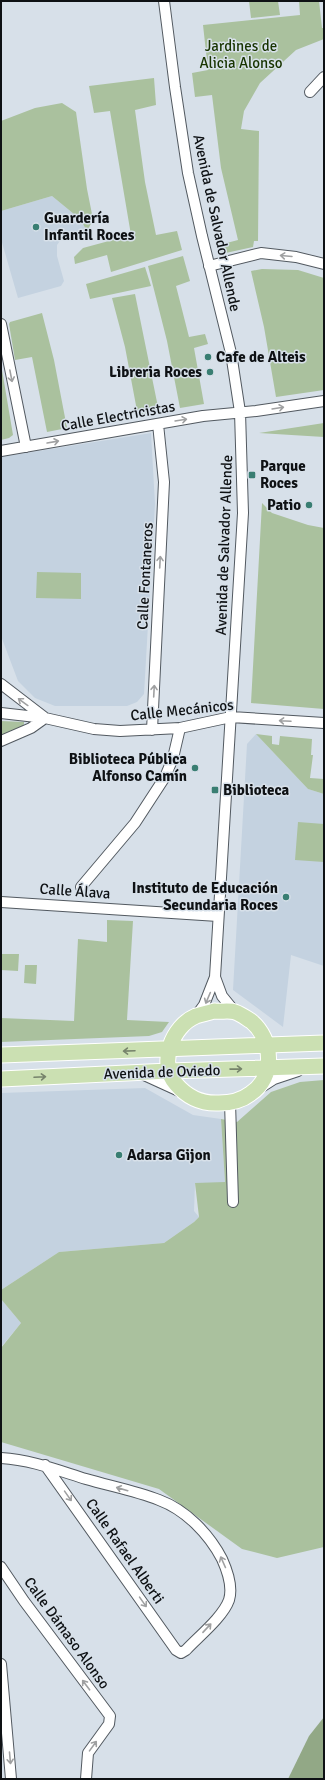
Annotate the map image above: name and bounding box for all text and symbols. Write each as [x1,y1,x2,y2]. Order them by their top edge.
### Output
park label: Jardines de Alicia Alonso [199,37,283,72]
street label: Avenida de Salvador Allende [189,133,245,313]
place label: Guardería Infantil Roces [44,209,135,244]
marker: Guardería Infantil Roces [31,222,41,232]
one-way arrow [280,252,293,259]
place label: Cafe de Alteis [216,348,306,366]
marker: Cafe de Alteis [203,352,213,362]
place label: Libreria Roces [109,363,202,381]
marker: Libreria Roces [205,367,215,377]
one-way arrow [8,369,16,382]
street label: Calle Electricistas [60,397,177,435]
one-way arrow [271,404,284,412]
one-way arrow [174,416,187,424]
one-way arrow [46,438,59,446]
street label: Avenida de Salvador Allende [212,454,236,636]
place label: Parque Roces [260,457,306,492]
marker: Parque Roces [247,470,257,480]
place label: Patio [267,496,301,514]
marker: Patio [304,500,314,510]
street label: Calle Fontaneros [133,521,157,630]
one-way arrow [157,556,164,569]
one-way arrow [151,685,158,698]
street label: Calle Mecánicos [129,696,235,724]
one-way arrow [17,697,28,706]
one-way arrow [279,717,292,724]
place label: Biblioteca Pública Alfonso Camín [69,750,187,785]
marker: Biblioteca Pública Alfonso Camín [190,763,200,773]
place label: Biblioteca [223,781,290,799]
marker: Biblioteca [210,785,220,795]
street label: Calle Álava [39,879,111,902]
place label: Instituto de Educación Secundaria Roces [132,879,278,914]
marker: Instituto de Educación Secundaria Roces [281,892,291,902]
one-way arrow [203,991,211,1003]
one-way arrow [123,1047,136,1055]
street label: Avenida de Oviedo [103,1061,221,1083]
one-way arrow [229,1066,242,1073]
one-way arrow [33,1073,46,1081]
place label: Adarsa Gijon [127,1146,211,1164]
marker: Adarsa Gijon [114,1150,124,1160]
one-way arrow [116,1485,129,1492]
one-way arrow [64,1490,72,1501]
street label: Calle Rafael Alberti [82,1495,168,1607]
one-way arrow [219,1557,226,1569]
street label: Calle Dámaso Alonso [20,1574,114,1693]
one-way arrow [139,1597,147,1608]
one-way arrow [202,1623,211,1634]
one-way arrow [82,1680,91,1691]
one-way arrow [89,1740,97,1751]
one-way arrow [6,1751,13,1764]

